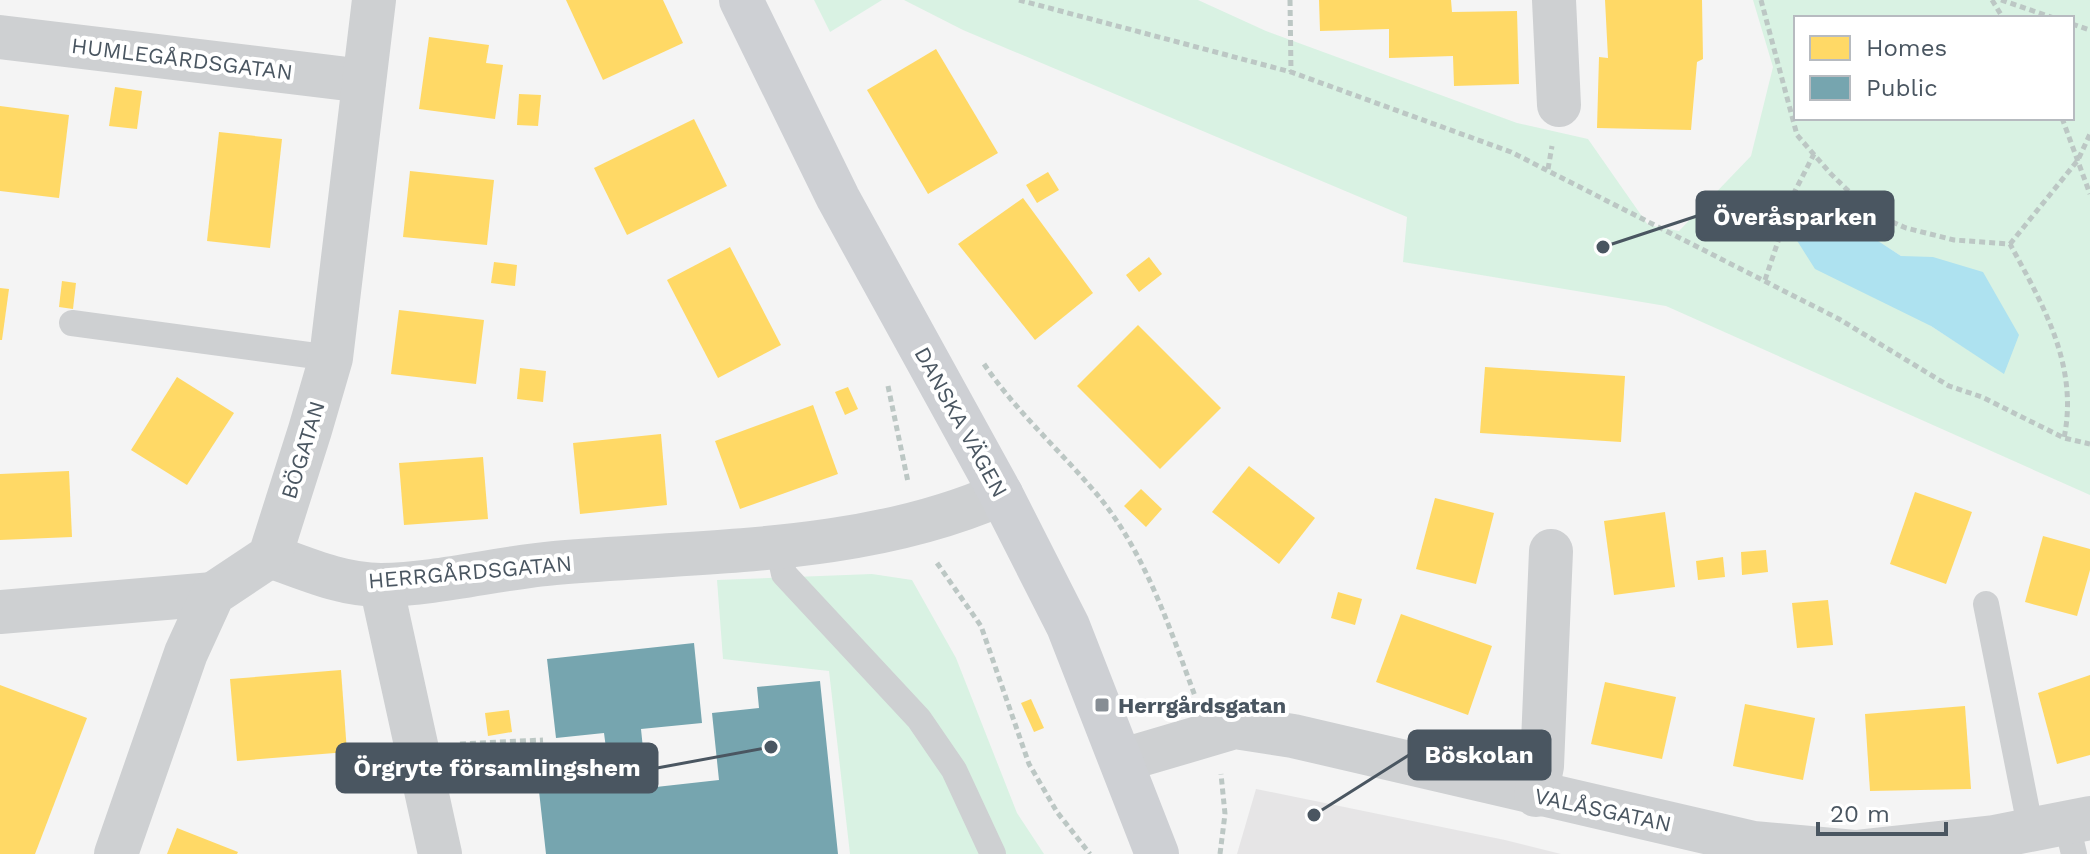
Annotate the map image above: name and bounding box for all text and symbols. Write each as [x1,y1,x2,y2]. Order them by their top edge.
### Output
legend [1794,16,2074,120]
street label: HUMLEGÅRDSGATAN [70,33,294,85]
text: Homes [1866,34,1947,62]
text: Public [1866,74,1938,102]
callout: Överåsparken [1697,192,1893,240]
text: Överåsparken [1713,203,1877,231]
street label: DANSKA VÄGEN [909,342,1013,502]
street label: BÖGATAN [276,398,330,502]
street label: HERRGÅRDSGATAN [367,551,573,593]
place label: Herrgårdsgatan [1118,693,1286,718]
marker: Herrgårdsgatan [1093,696,1111,714]
callout: Böskolan [1409,731,1550,779]
text: Böskolan [1424,741,1534,769]
callout: Örgryte församlingshem [337,744,657,792]
text: Örgryte församlingshem [354,754,640,782]
street label: VALÅSGATAN [1532,783,1674,837]
scale bar [1818,786,1946,836]
text: 20 m [1830,800,1890,828]

